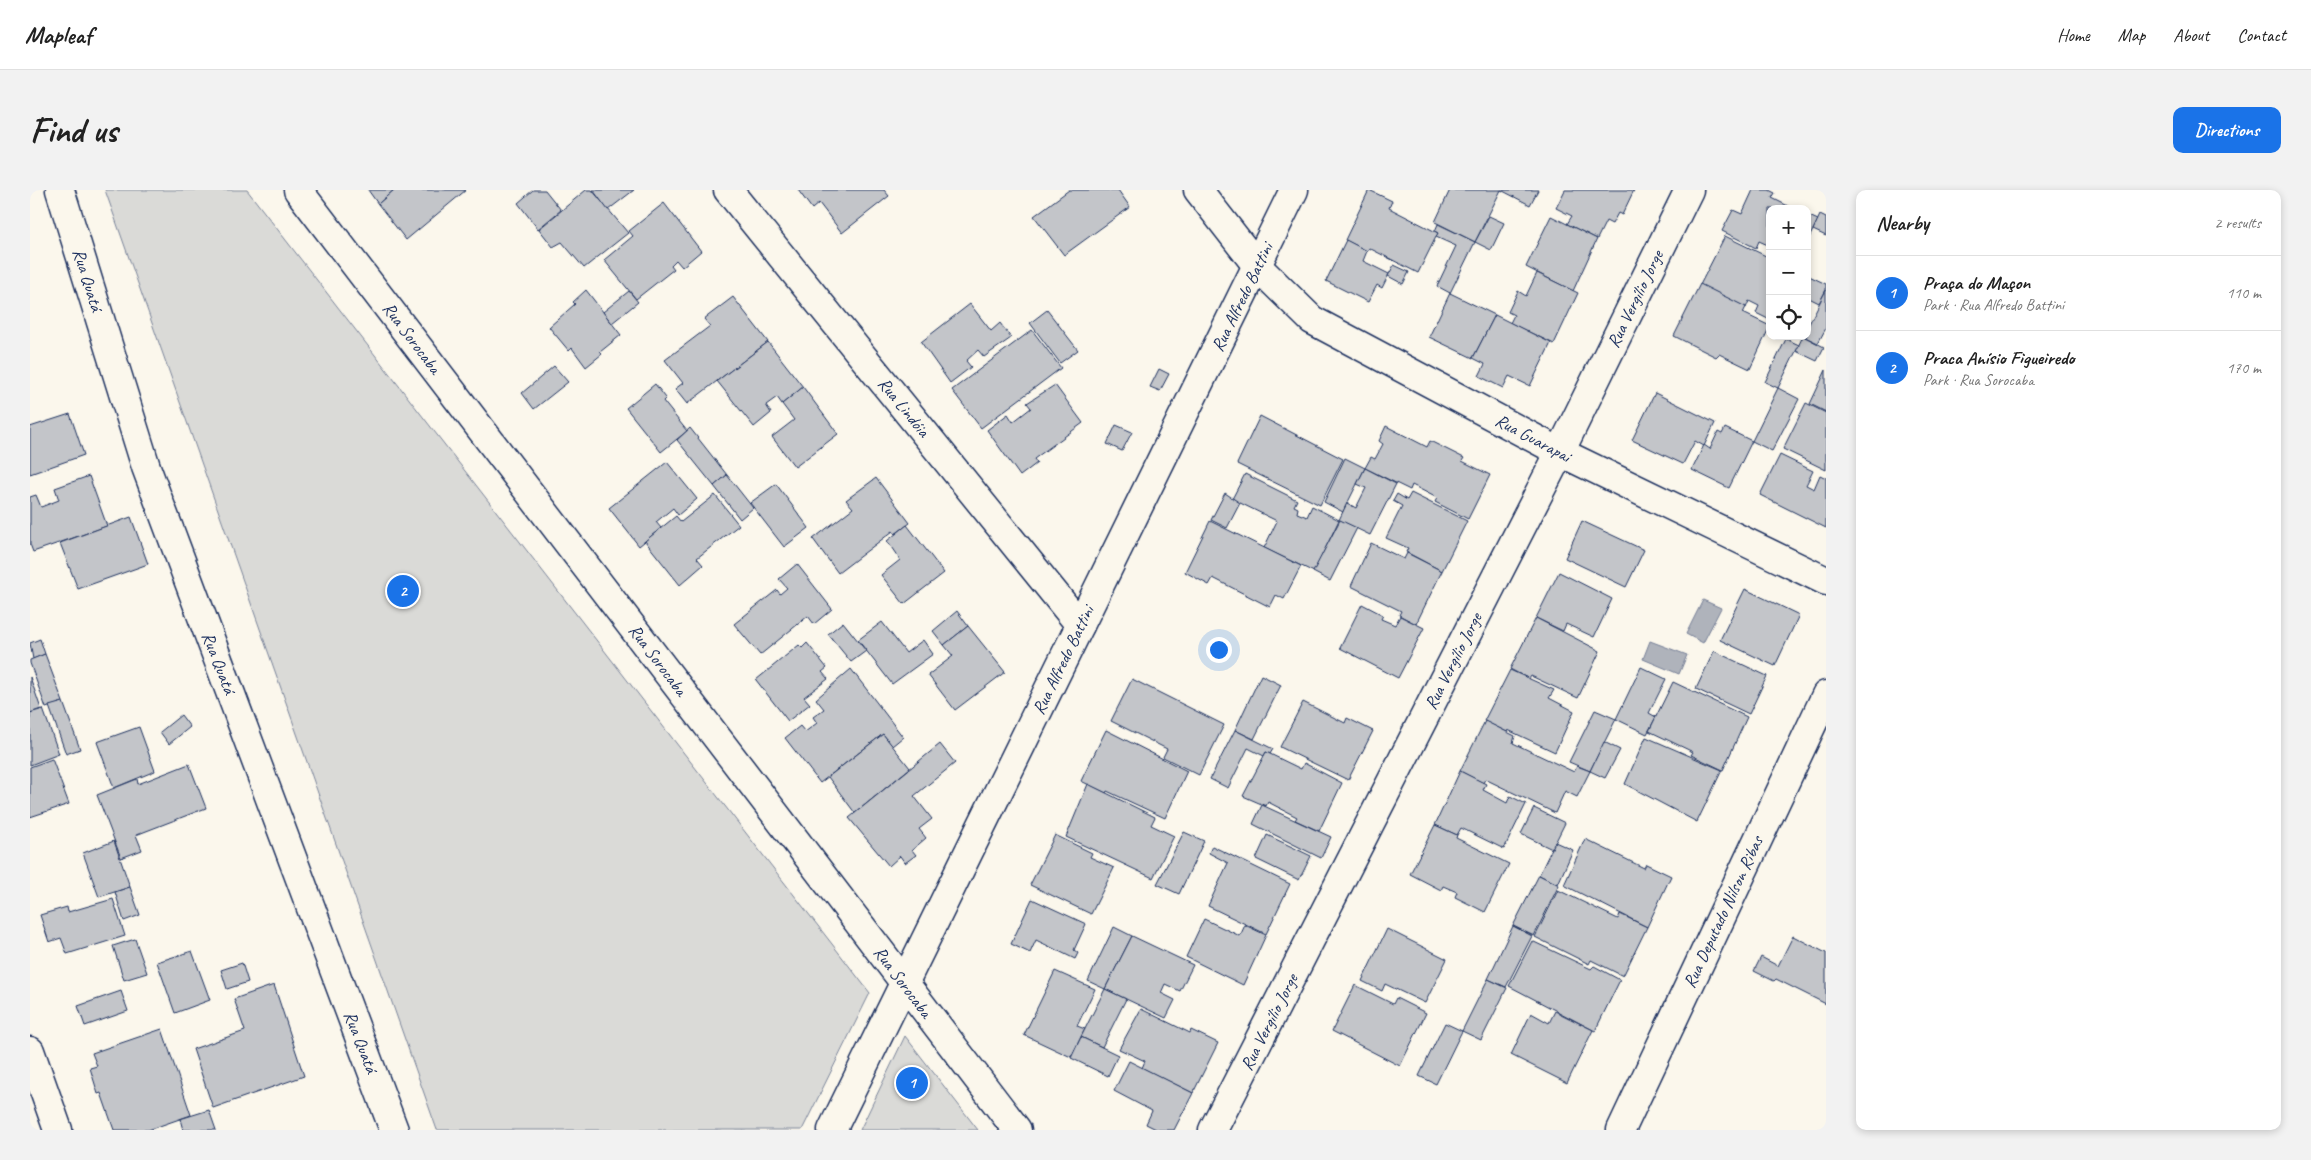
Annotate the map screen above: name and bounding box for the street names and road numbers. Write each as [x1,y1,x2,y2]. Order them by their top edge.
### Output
street label: Rua Alfredo Battini [1206,237,1279,355]
street label: Rua Quatá [68,246,109,316]
street label: Rua Vergílio Jorge [1602,246,1668,351]
street label: Rua Sorocaba [378,298,447,379]
street label: Rua Lindóia [873,373,936,443]
street label: Rua Guarapai [1492,409,1577,468]
street label: Rua Alfredo Battini [1027,600,1100,718]
street label: Rua Vergílio Jorge [1419,608,1487,713]
street label: Rua Sorocaba [624,620,693,701]
street label: Rua Quatá [197,629,242,699]
street label: Rua Deputado Nilson Ribas [1678,831,1769,991]
street label: Rua Sorocaba [869,942,938,1023]
street label: Rua Vergílio Jorge [1235,969,1303,1074]
street label: Rua Quatá [339,1008,384,1078]

